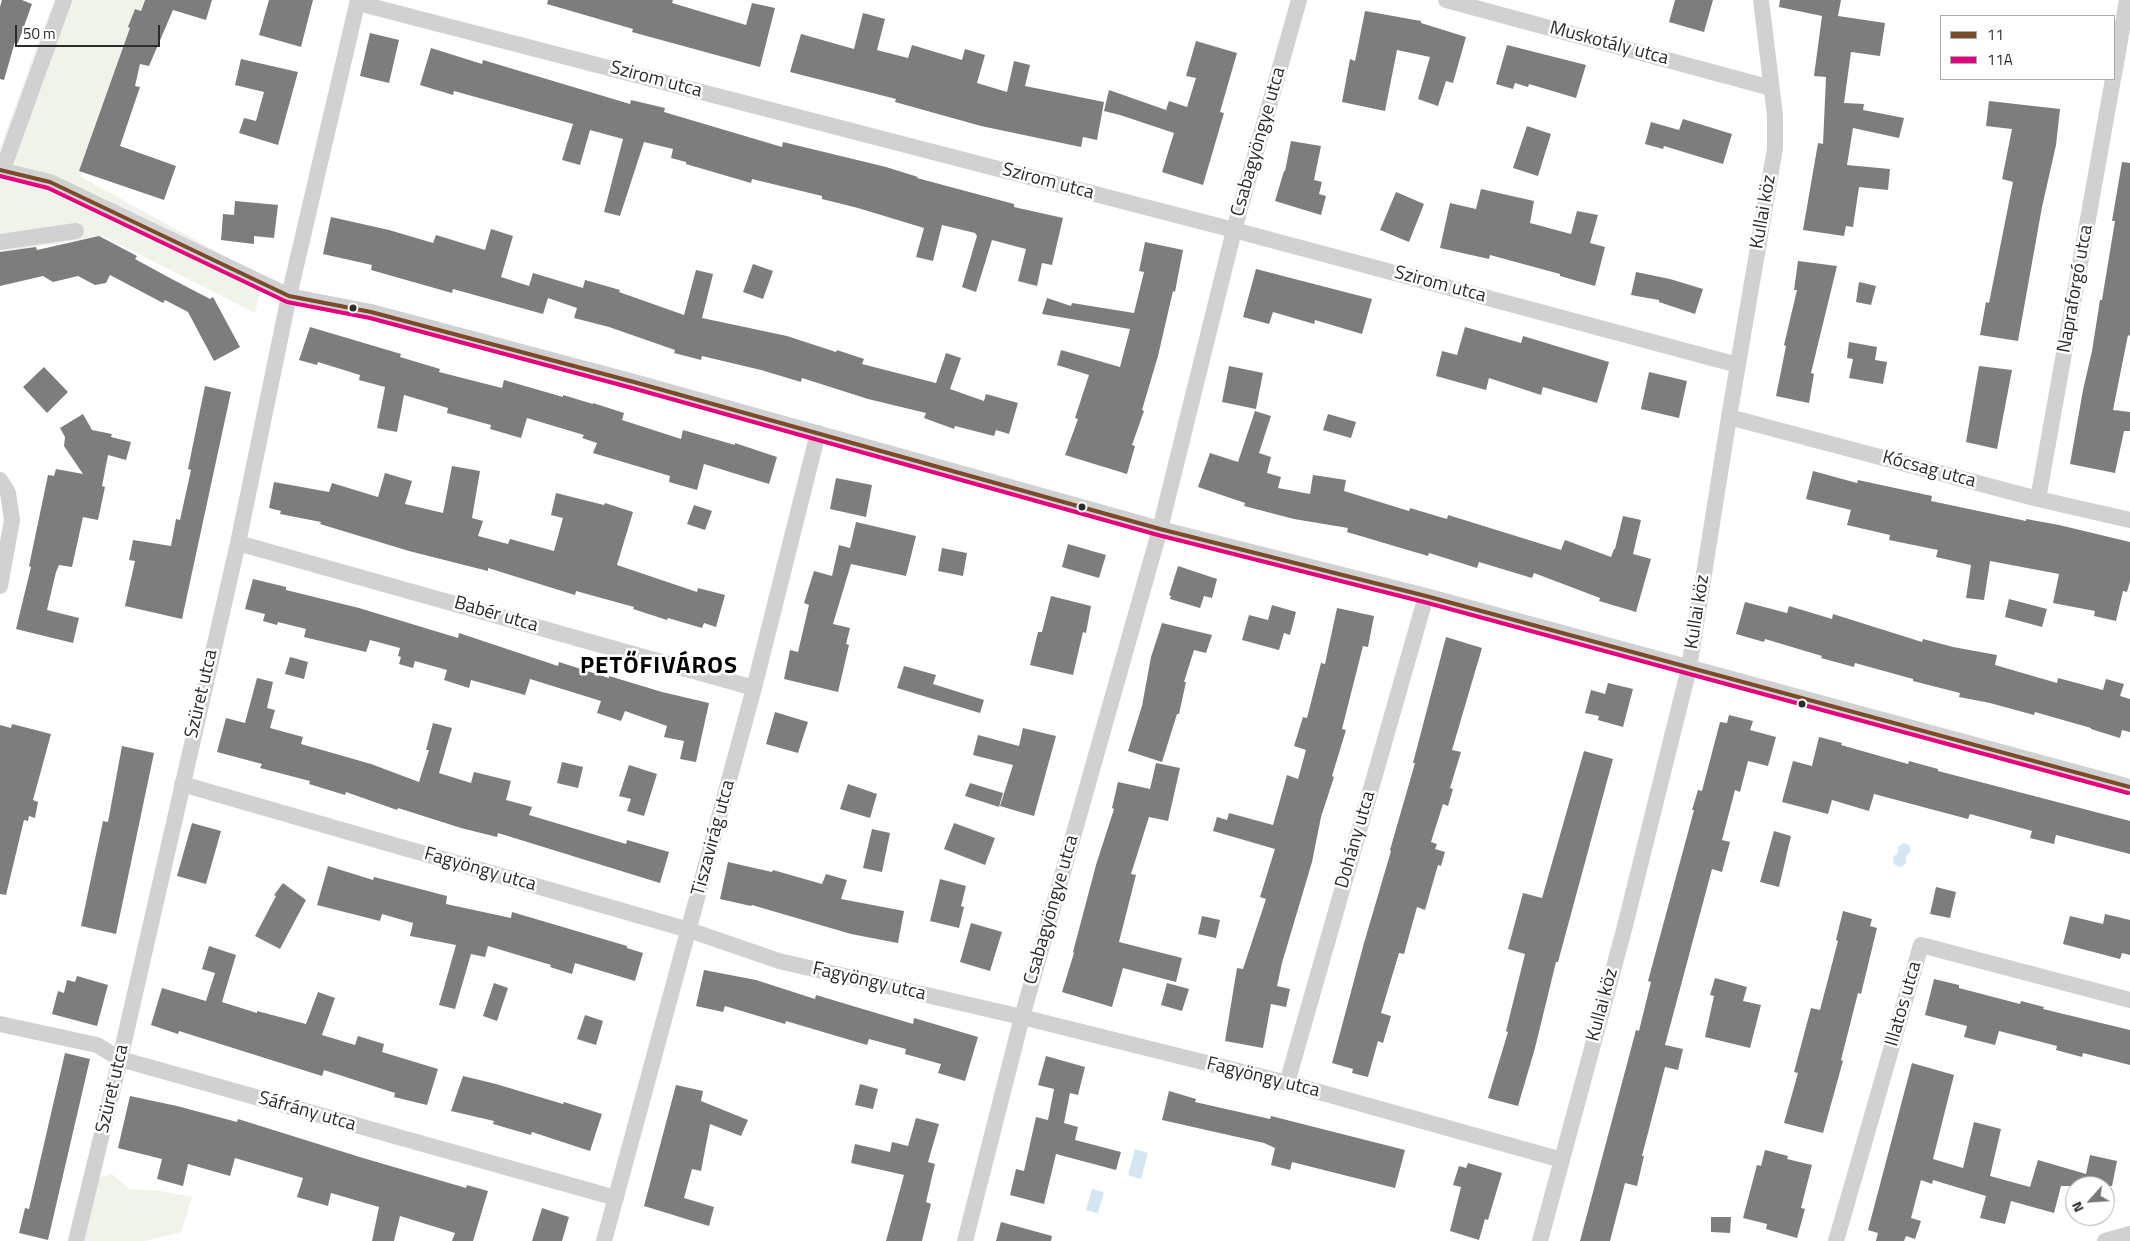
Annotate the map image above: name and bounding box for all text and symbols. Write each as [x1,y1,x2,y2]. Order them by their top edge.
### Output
scale bar [18,15,162,47]
legend [1940,15,2115,80]
street label: Muskotály utca [1547,17,1671,71]
text: 50 m [23,22,56,45]
text: 11 [1987,23,2004,46]
text: 11A [1987,48,2013,71]
street label: Szirom utca [608,57,704,103]
street label: Csabagyöngye utca [1227,65,1291,219]
street label: Szirom utca [1000,159,1096,205]
street label: Kullai köz [1746,173,1782,251]
street label: Napraforgó utca [2054,223,2098,355]
street label: Szirom utca [1392,262,1488,308]
unlabelled marker [348,303,358,313]
street label: Kócsag utca [1880,447,1978,493]
unlabelled marker [1077,502,1087,512]
street label: Kullai köz [1681,573,1715,651]
street label: Babér utca [451,592,541,638]
street label: Szüret utca [181,647,223,741]
district label: PETŐFIVÁROS [579,653,739,681]
unlabelled marker [1797,699,1807,709]
street label: Tiszavirág utca [688,778,740,898]
street label: Dohány utca [1331,789,1381,891]
street label: Csabagyöngye utca [1020,833,1084,987]
street label: Fagyöngy utca [421,843,539,897]
street label: Fagyöngy utca [810,958,928,1006]
street label: Illatos utca [1881,959,1927,1049]
street label: Kullai köz [1582,966,1624,1044]
street label: Szüret utca [92,1042,134,1136]
street label: Fagyöngy utca [1204,1053,1322,1103]
street label: Sáfrány utca [256,1087,358,1137]
north arrow [2065,1176,2115,1226]
text: N [2065,1198,2089,1216]

